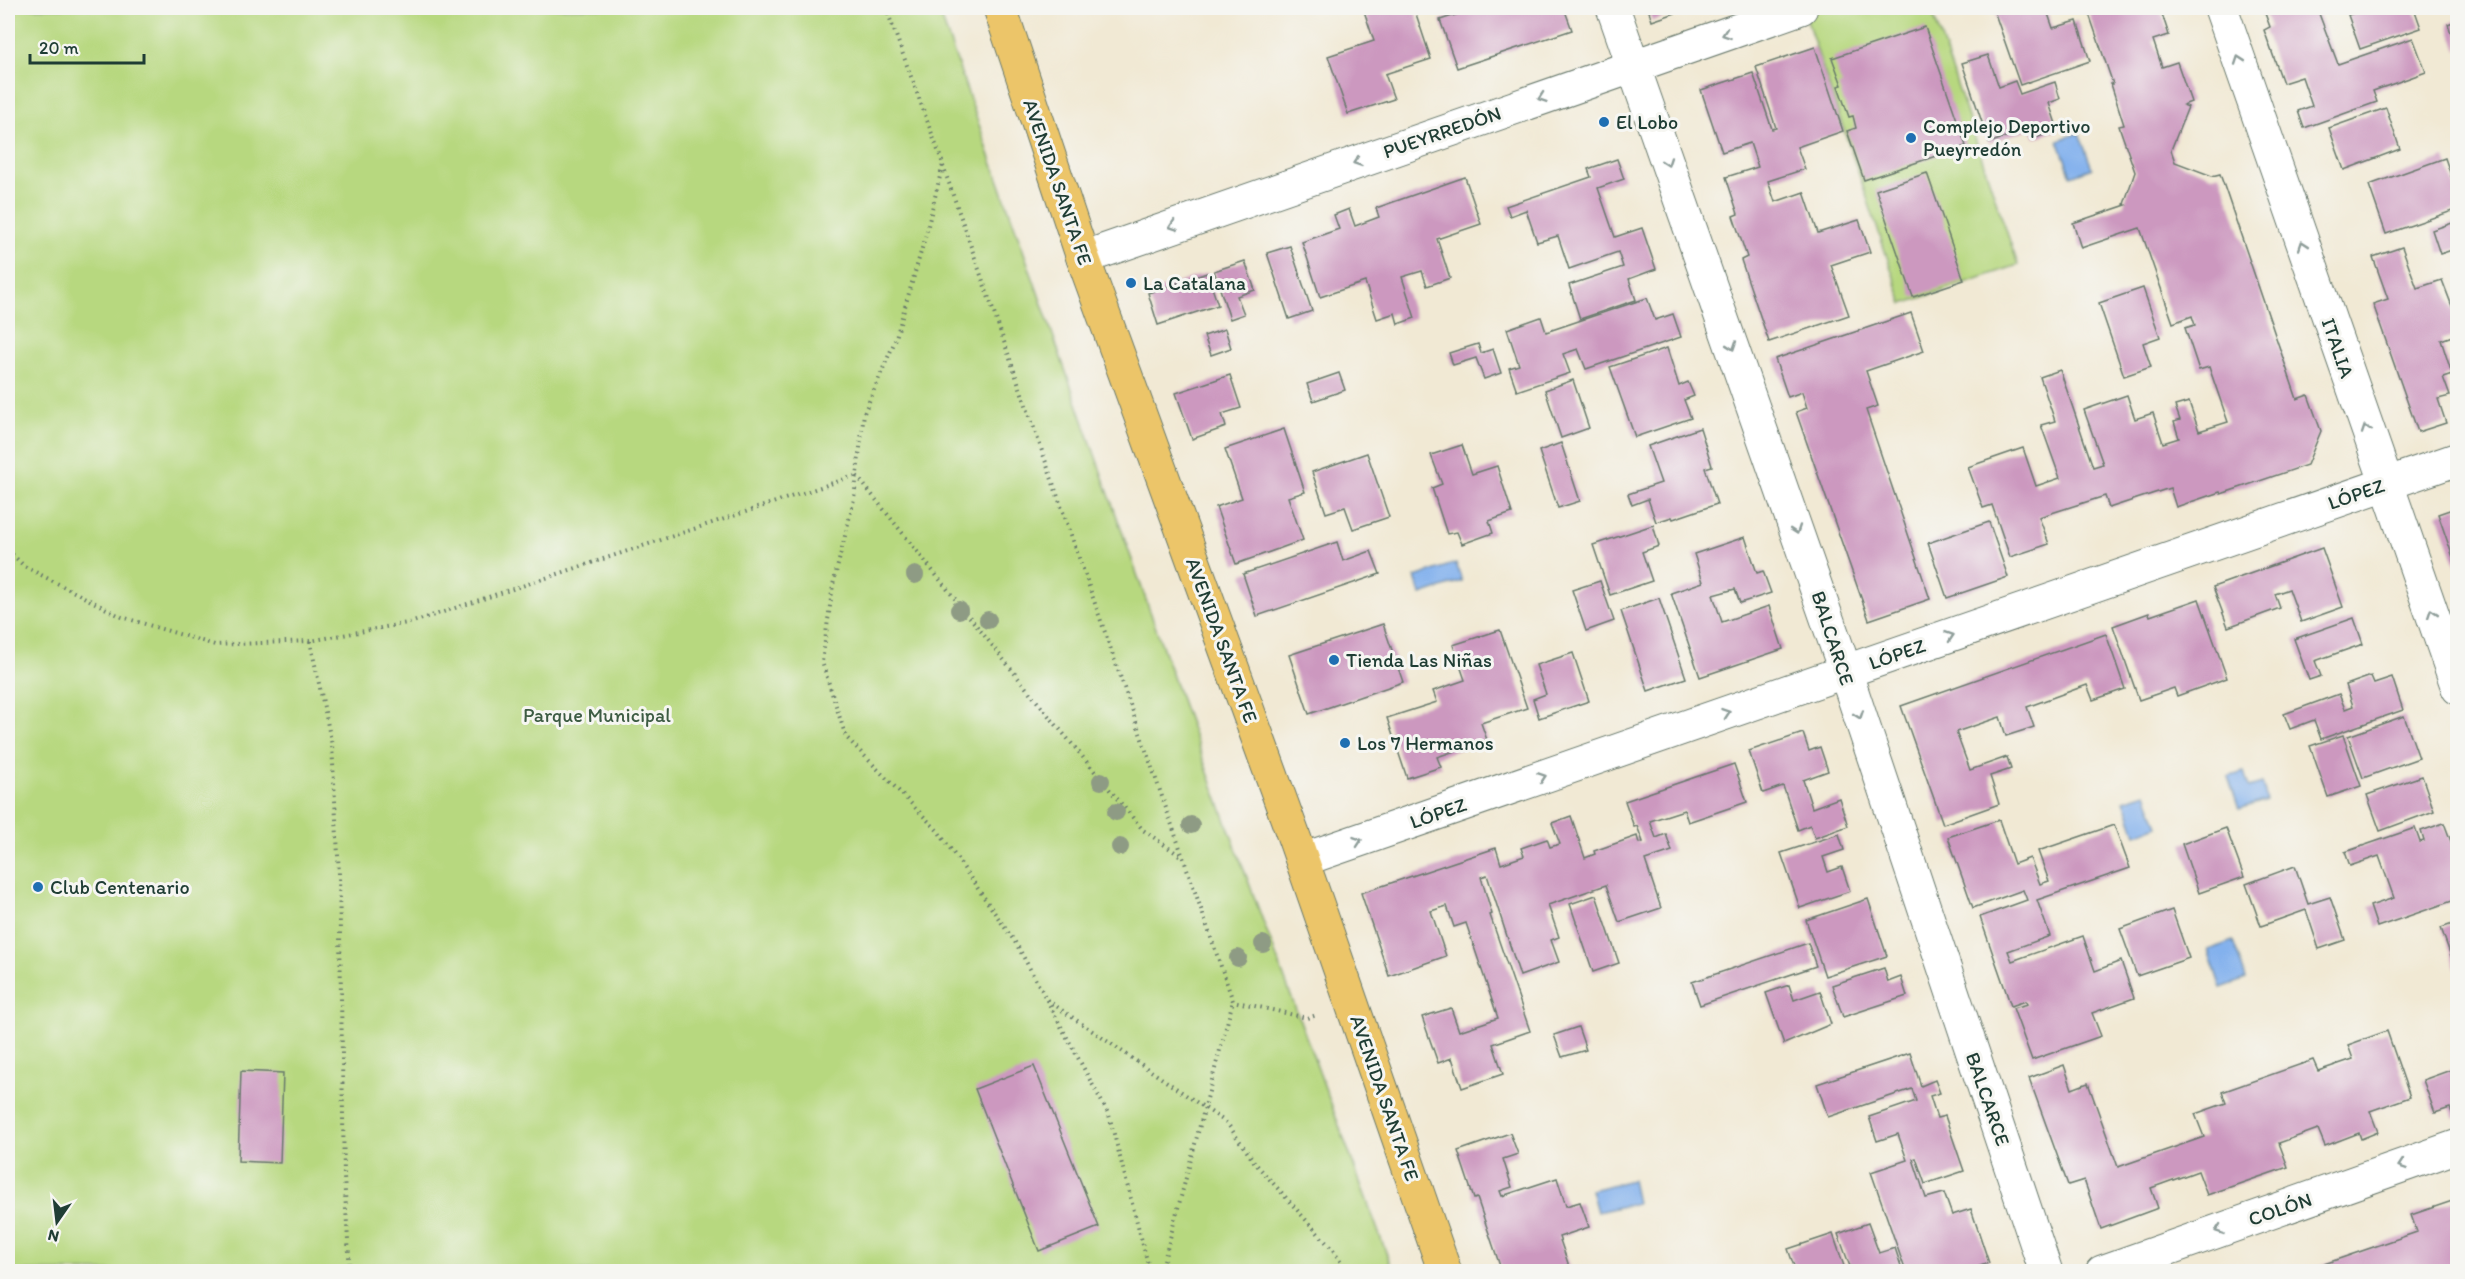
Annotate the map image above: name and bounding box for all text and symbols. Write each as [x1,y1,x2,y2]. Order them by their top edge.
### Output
one-way arrow [1721,26,1732,39]
scale bar [30,27,144,65]
text: 20 m [39,37,79,59]
one-way arrow [2234,55,2247,66]
one-way arrow [1537,90,1547,103]
street label: AVENIDA SANTA FE [1018,96,1098,268]
street label: PUEYRREDÓN [1380,101,1504,163]
place label: El Lobo [1616,110,1678,134]
place label: Complejo Deportivo Pueyrredón [1923,114,2090,161]
marker: El Lobo [1597,115,1611,129]
marker: Complejo Deportivo Pueyrredón [1904,131,1918,145]
one-way arrow [1352,154,1363,167]
one-way arrow [1660,156,1673,167]
one-way arrow [1168,219,1179,232]
one-way arrow [2297,240,2310,251]
place label: La Catalana [1143,271,1246,295]
marker: La Catalana [1124,276,1138,290]
street label: ITALIA [2317,315,2359,381]
one-way arrow [1724,340,1737,351]
one-way arrow [2361,424,2373,435]
street label: LÓPEZ [2325,473,2388,515]
one-way arrow [1789,524,1802,535]
street label: AVENIDA SANTA FE [1181,554,1263,726]
street label: BALCARCE [1807,588,1859,688]
one-way arrow [2426,608,2439,619]
one-way arrow [1944,630,1955,643]
street label: LÓPEZ [1866,633,1929,675]
place label: Tienda Las Niñas [1346,648,1492,672]
marker: Tienda Las Niñas [1327,653,1341,667]
park label: Parque Municipal [523,703,671,727]
one-way arrow [1720,708,1731,721]
one-way arrow [1851,709,1864,720]
place label: Los 7 Hermanos [1357,731,1494,755]
marker: Los 7 Hermanos [1338,736,1352,750]
one-way arrow [1536,772,1547,785]
street label: LÓPEZ [1407,792,1470,834]
one-way arrow [1352,836,1362,849]
place label: Club Centenario [50,875,190,899]
marker: Club Centenario [31,880,45,894]
street label: AVENIDA SANTA FE [1345,1012,1425,1184]
street label: BALCARCE [1961,1049,2015,1149]
one-way arrow [2397,1158,2408,1171]
street label: COLÓN [2245,1187,2315,1231]
north arrow [27,1192,87,1252]
one-way arrow [2214,1223,2224,1236]
text: N [46,1226,61,1247]

